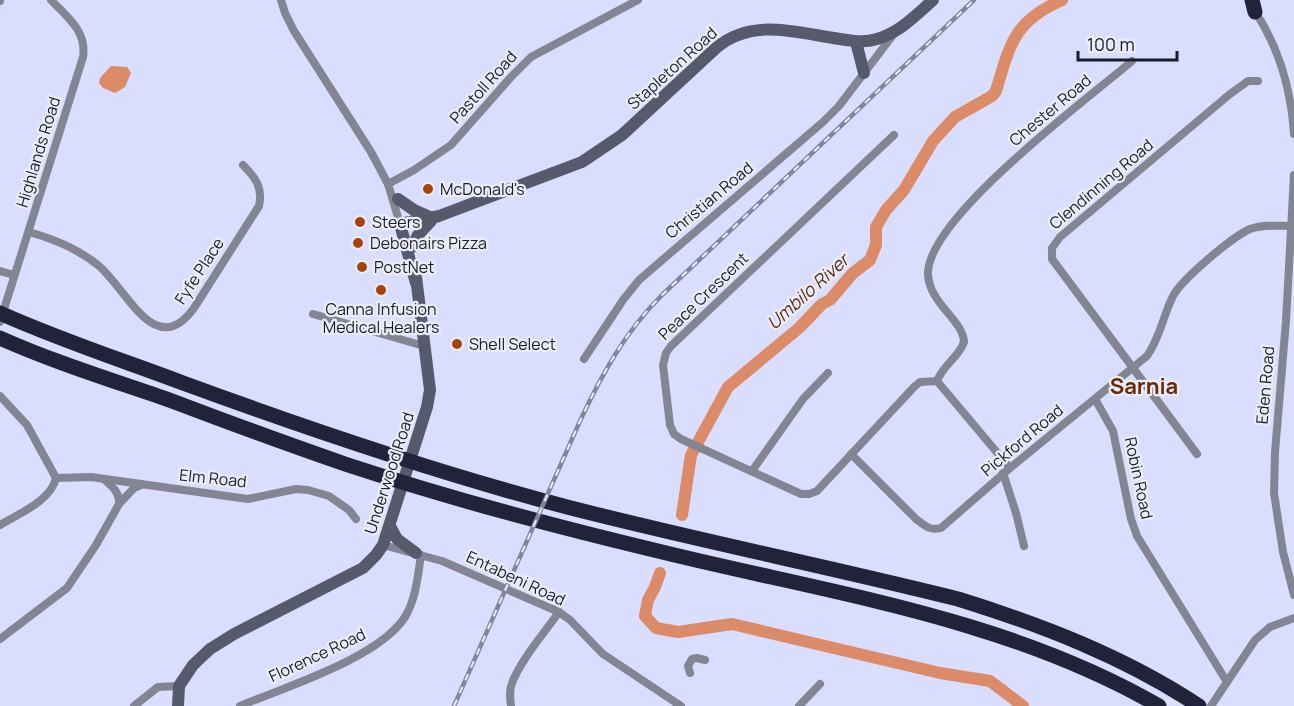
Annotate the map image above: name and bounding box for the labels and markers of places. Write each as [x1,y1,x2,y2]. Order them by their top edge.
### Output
place label: McDonald's [440,178,525,200]
marker: McDonald's [421,182,435,196]
place label: Steers [372,211,421,233]
marker: Steers [353,215,367,229]
place label: Debonairs Pizza [370,232,487,254]
marker: Debonairs Pizza [351,236,365,250]
place label: PostNet [374,256,435,278]
marker: PostNet [355,260,369,274]
marker: Canna Infusion Medical Healers [374,283,388,297]
place label: Canna Infusion Medical Healers [323,298,439,338]
place label: Shell Select [469,333,556,355]
marker: Shell Select [450,337,464,351]

